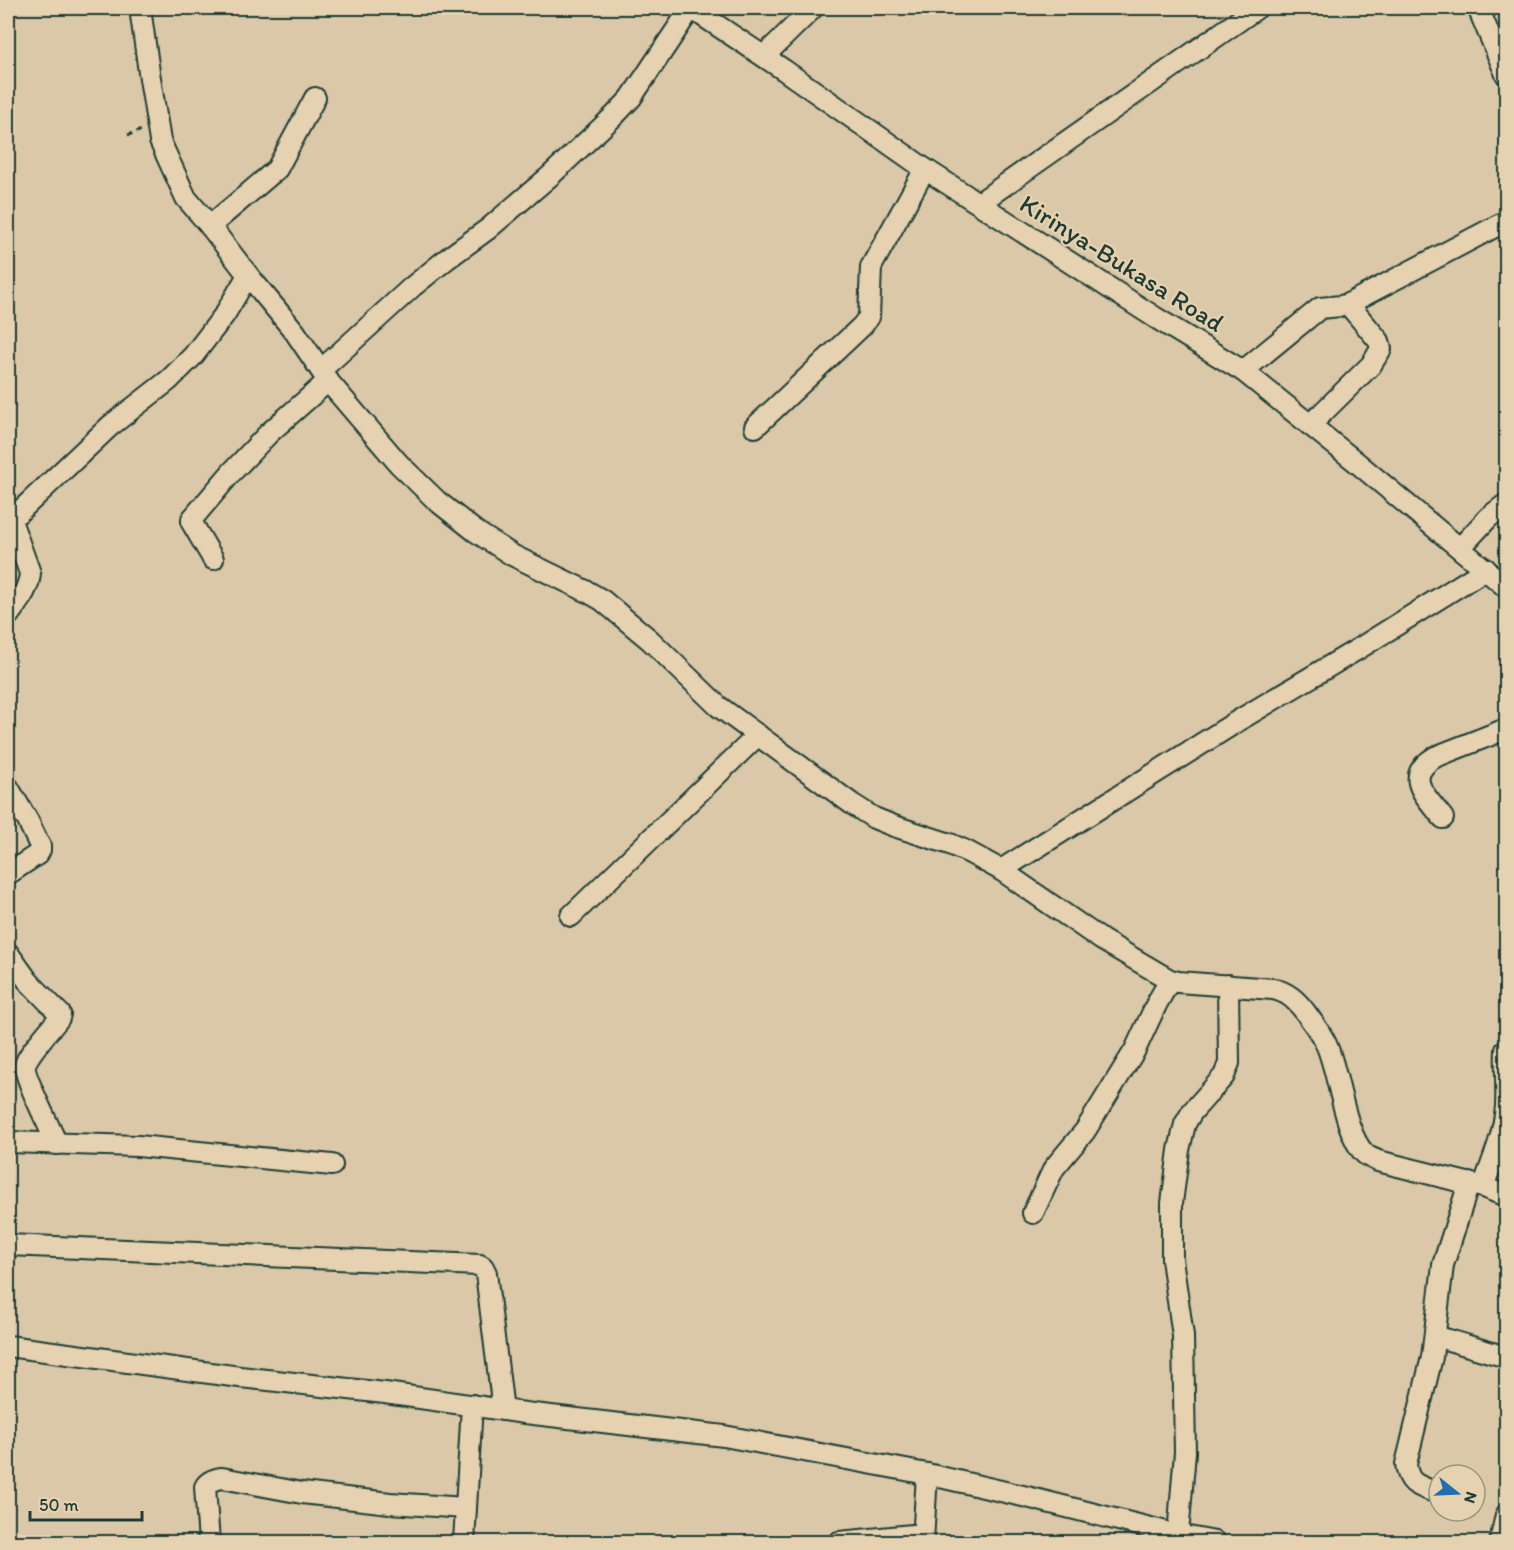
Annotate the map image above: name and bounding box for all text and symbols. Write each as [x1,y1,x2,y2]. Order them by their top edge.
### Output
street label: Kirinya-Bukasa Road [1014,187,1230,339]
north arrow [1427,1463,1487,1523]
scale bar [30,1484,142,1522]
text: N [1460,1489,1481,1506]
text: 50 m [39,1494,79,1516]

